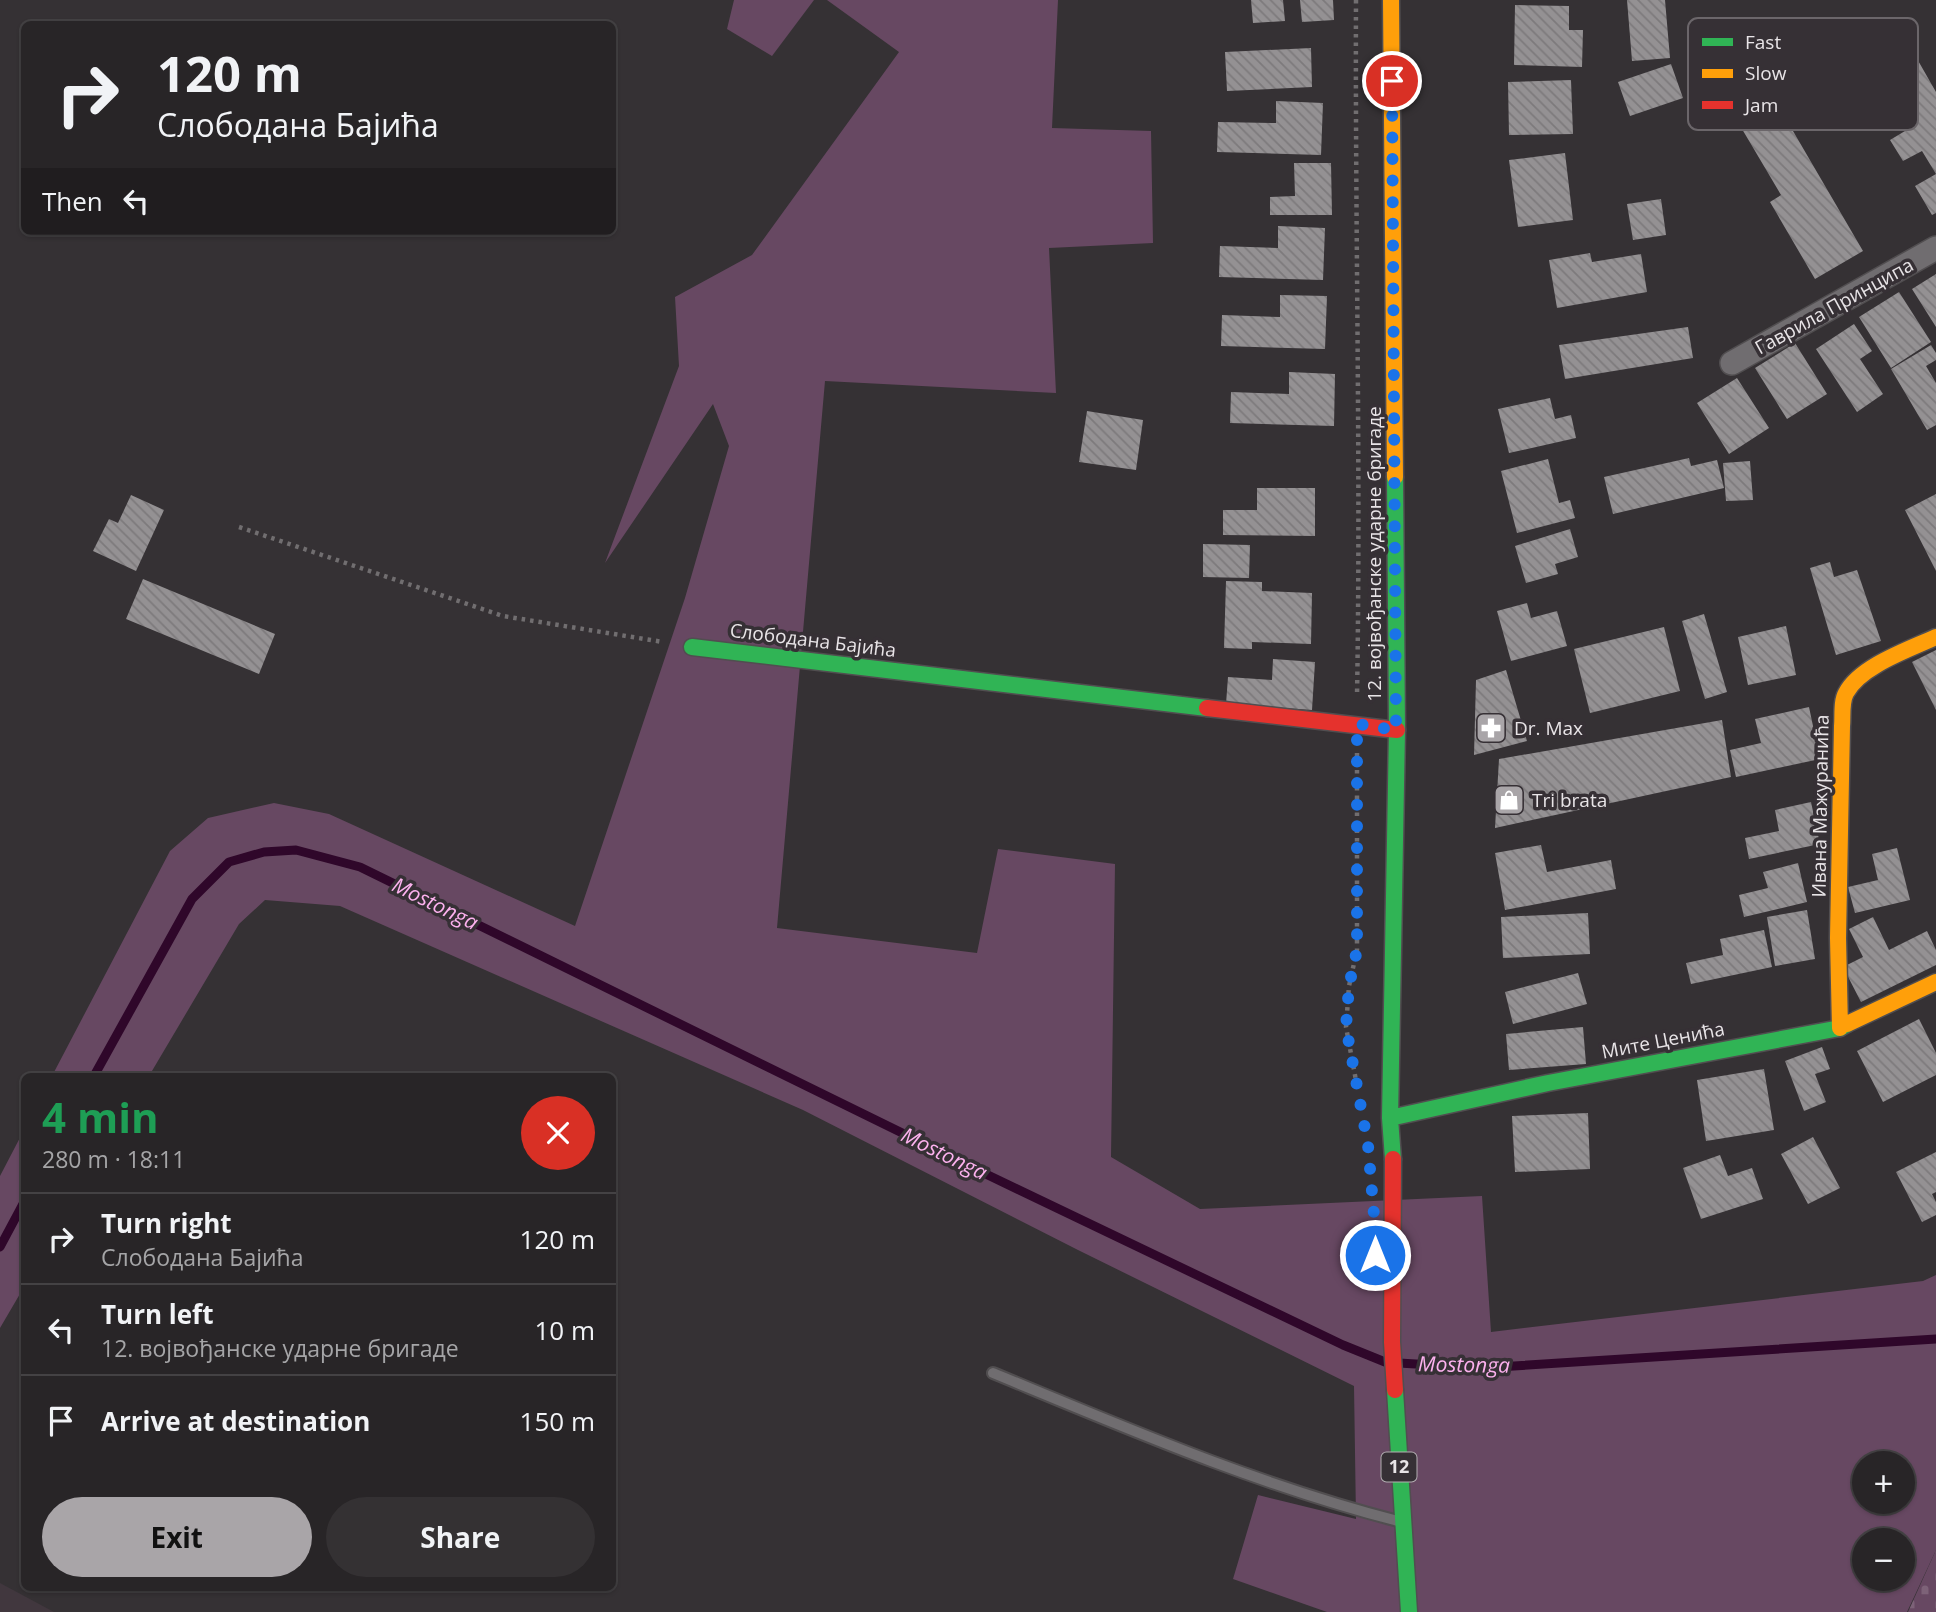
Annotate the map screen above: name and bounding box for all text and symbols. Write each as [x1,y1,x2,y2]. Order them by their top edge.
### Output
legend [1688,18,1918,130]
text: Fast [1745,29,1781,55]
text: 120 m [157,40,302,106]
icon: right [42,49,133,140]
pin [1362,51,1422,111]
text: Slow [1745,60,1787,86]
icon: arrive [1373,62,1411,100]
text: Jam [1743,92,1778,118]
text: Слободана Бајића [157,103,439,146]
icon: left [117,182,155,220]
text: Then [42,183,103,219]
street label: Гаврила Принципа [1750,252,1918,360]
street label: 12. војвођанске ударне бригаде [1361,406,1387,702]
street label: Слободана Бајића [728,617,898,663]
pharmacy icon: Dr. Max [1474,711,1508,745]
street label: Ивана Мажуранића [1805,714,1835,898]
place label: Dr. Max [1514,715,1583,741]
shop icon: Tri brata [1492,783,1526,817]
place label: Tri brata [1532,787,1607,813]
water label: Mostonga [388,870,483,936]
street label: Мите Ценића [1599,1015,1727,1065]
text: 4 min [42,1088,159,1145]
button: close [521,1096,595,1170]
water label: Mostonga [897,1120,992,1186]
text: 280 m · 18:11 [42,1143,185,1175]
text: Turn right [101,1205,232,1241]
position arrow [1338,1218,1412,1292]
icon: right [42,1220,80,1258]
text: 120 m [520,1221,595,1257]
text: Слободана Бајића [101,1241,303,1273]
text: Turn left [101,1296,213,1332]
icon: left [42,1311,80,1349]
text: 10 m [534,1312,595,1348]
text: 12. војвођанске ударне бригаде [101,1332,459,1364]
water label: Mostonga [1418,1349,1510,1379]
icon: arrive [42,1402,80,1440]
text: Arrive at destination [101,1403,370,1439]
text: 150 m [520,1403,595,1439]
map controls [1852,1451,1915,1591]
button: + [1852,1451,1915,1514]
road number: 12 [1382,1452,1416,1482]
button: Exit [42,1497,312,1577]
button: Share [326,1497,595,1577]
button: − [1852,1528,1915,1591]

